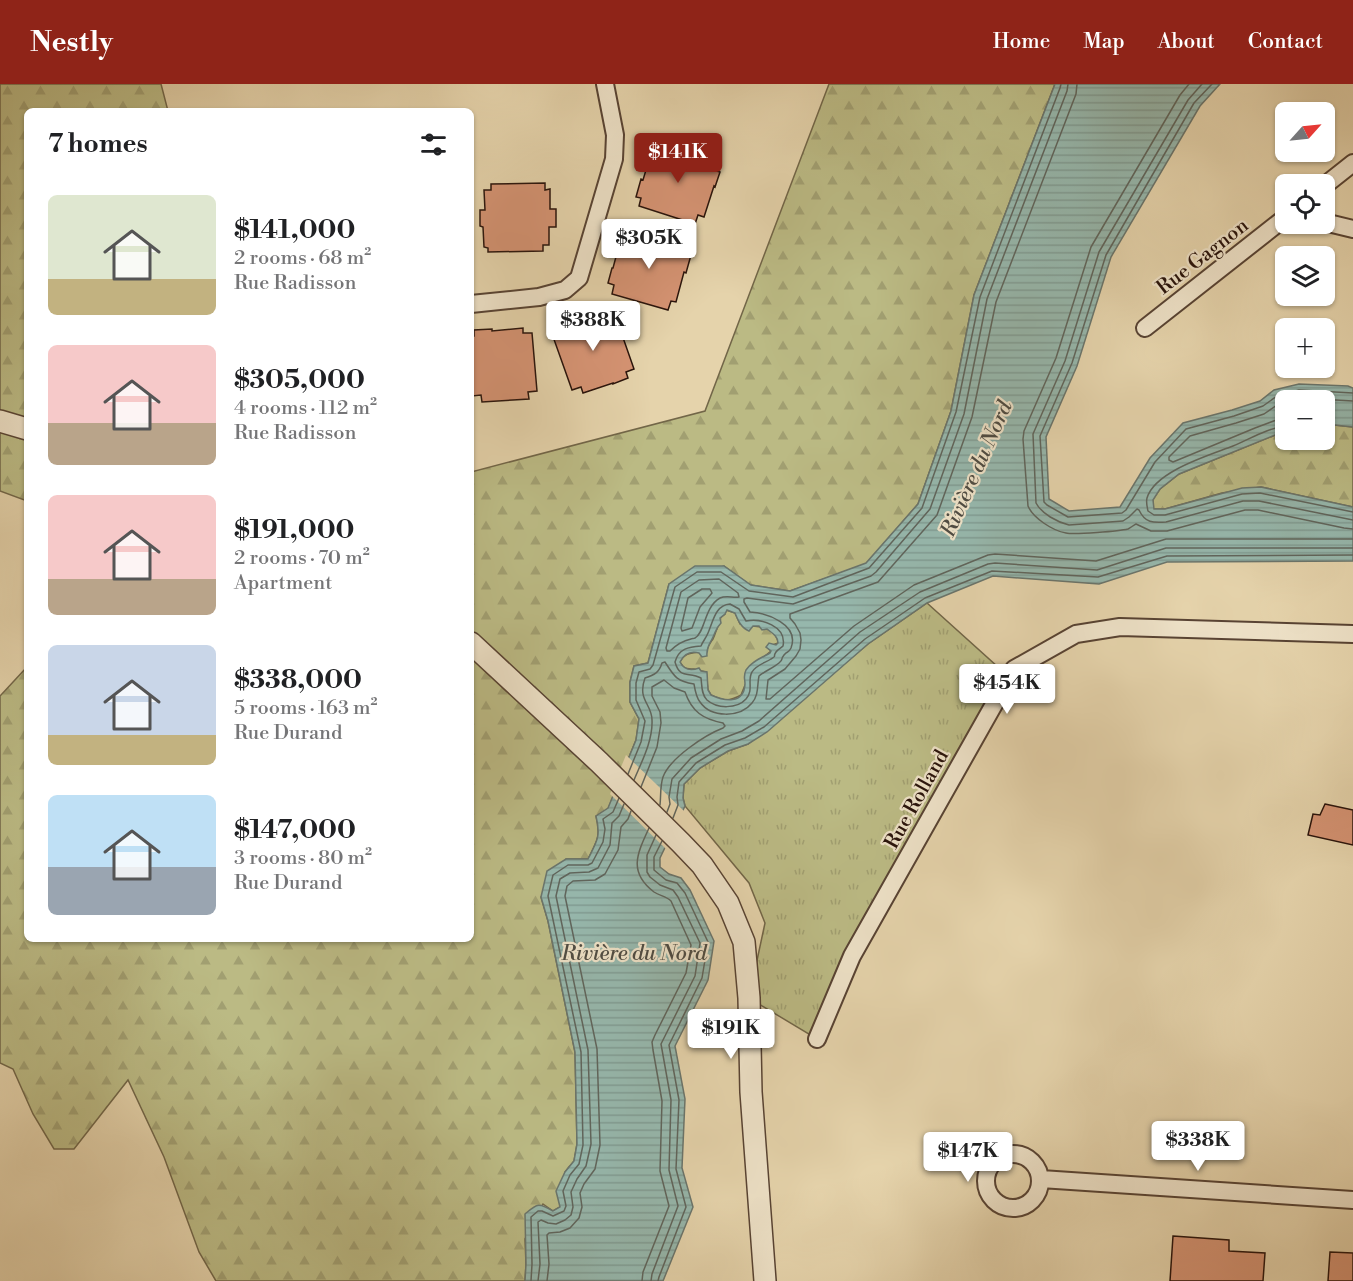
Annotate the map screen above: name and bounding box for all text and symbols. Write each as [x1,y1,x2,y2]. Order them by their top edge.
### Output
text: Nestly [30,25,113,60]
text: Home [993,29,1050,55]
text: Map [1083,29,1125,55]
text: About [1158,29,1215,55]
text: Contact [1248,29,1323,55]
north arrow [1275,102,1335,162]
map controls [1275,102,1335,450]
text: 7 homes [48,128,148,160]
icon: filters [417,128,450,161]
pin: $141K [636,133,720,184]
text: $141K [648,140,708,165]
button: locate [1275,174,1335,234]
text: $141,000 [234,214,355,246]
street label: Rue Gagnon [1152,214,1254,301]
icon: home [96,219,168,291]
pin: $305K [607,219,691,270]
text: $305K [615,226,683,251]
text: 2 rooms · 68 m² [234,246,371,271]
button: layers [1275,246,1335,306]
text: Rue Radisson [234,271,357,296]
pin: $388K [551,301,635,352]
text: $388K [560,308,626,333]
button: + [1275,318,1335,378]
text: $305,000 [234,364,365,396]
icon: home [96,369,168,441]
button: − [1275,390,1335,450]
text: 4 rooms · 112 m² [234,396,377,421]
water label: Rivière du Nord [935,396,1019,542]
text: Rue Radisson [234,421,357,446]
text: $191,000 [234,514,354,546]
icon: home [96,519,168,591]
text: 2 rooms · 70 m² [234,546,370,571]
text: Apartment [234,571,332,596]
text: $338,000 [234,664,362,696]
pin: $454K [965,664,1049,715]
icon: home [96,669,168,741]
text: $454K [973,671,1041,696]
text: 5 rooms · 163 m² [234,696,378,721]
text: Rue Durand [234,721,342,746]
street label: Rue Rolland [880,745,955,854]
text: $147,000 [234,814,356,846]
icon: home [96,819,168,891]
text: 3 rooms · 80 m² [234,846,372,871]
text: Rue Durand [234,871,342,896]
water label: Rivière du Nord [560,941,708,967]
pin: $191K [689,1009,773,1060]
text: $191K [702,1016,760,1041]
pin: $338K [1156,1121,1240,1172]
text: $338K [1166,1128,1230,1153]
pin: $147K [926,1132,1010,1183]
text: $147K [937,1139,999,1164]

